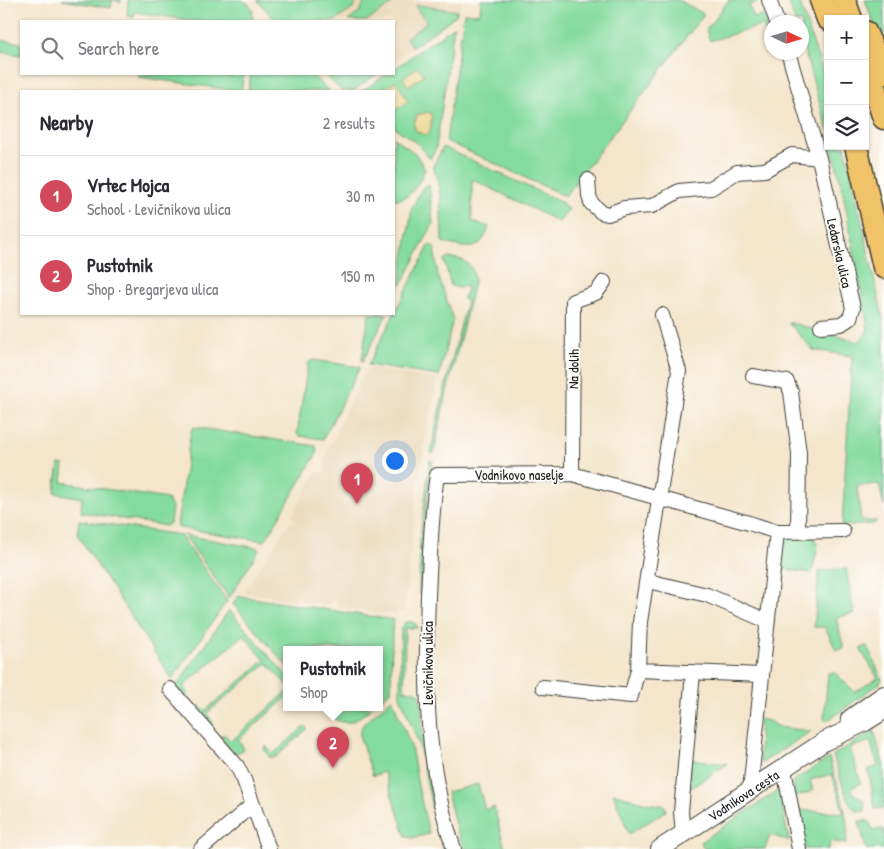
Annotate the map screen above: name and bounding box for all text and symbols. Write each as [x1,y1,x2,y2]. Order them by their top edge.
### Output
north arrow [764,15,809,60]
map controls [824,15,869,150]
button: + [824,15,869,60]
search box [20,20,395,75]
icon: search [38,34,66,62]
text: Search here [78,35,159,61]
button: − [824,60,869,105]
button: layers [824,105,869,150]
text: Nearby [40,108,93,137]
text: 2 results [323,112,375,134]
text: Vrtec Mojca [87,172,169,198]
text: 1 [53,185,59,207]
text: 30 m [346,185,375,207]
text: School · Levičnikova ulica [87,198,230,220]
street label: Ledarska ulica [823,217,857,290]
text: Pustotnik [87,252,153,278]
text: 2 [52,265,60,287]
text: 150 m [341,265,375,287]
text: Shop · Bregarjeva ulica [87,278,218,300]
street label: Na dolih [563,349,583,389]
your location [382,448,408,474]
pin: 1 [341,463,373,504]
street label: Vodnikovo naselje [474,465,564,485]
street label: Levičnikova ulica [418,621,437,705]
popup [283,646,383,711]
text: Pustotnik [300,655,366,681]
text: Shop [300,681,328,703]
pin: 2 [317,727,349,768]
street label: Vodnikova cesta [704,764,782,825]

